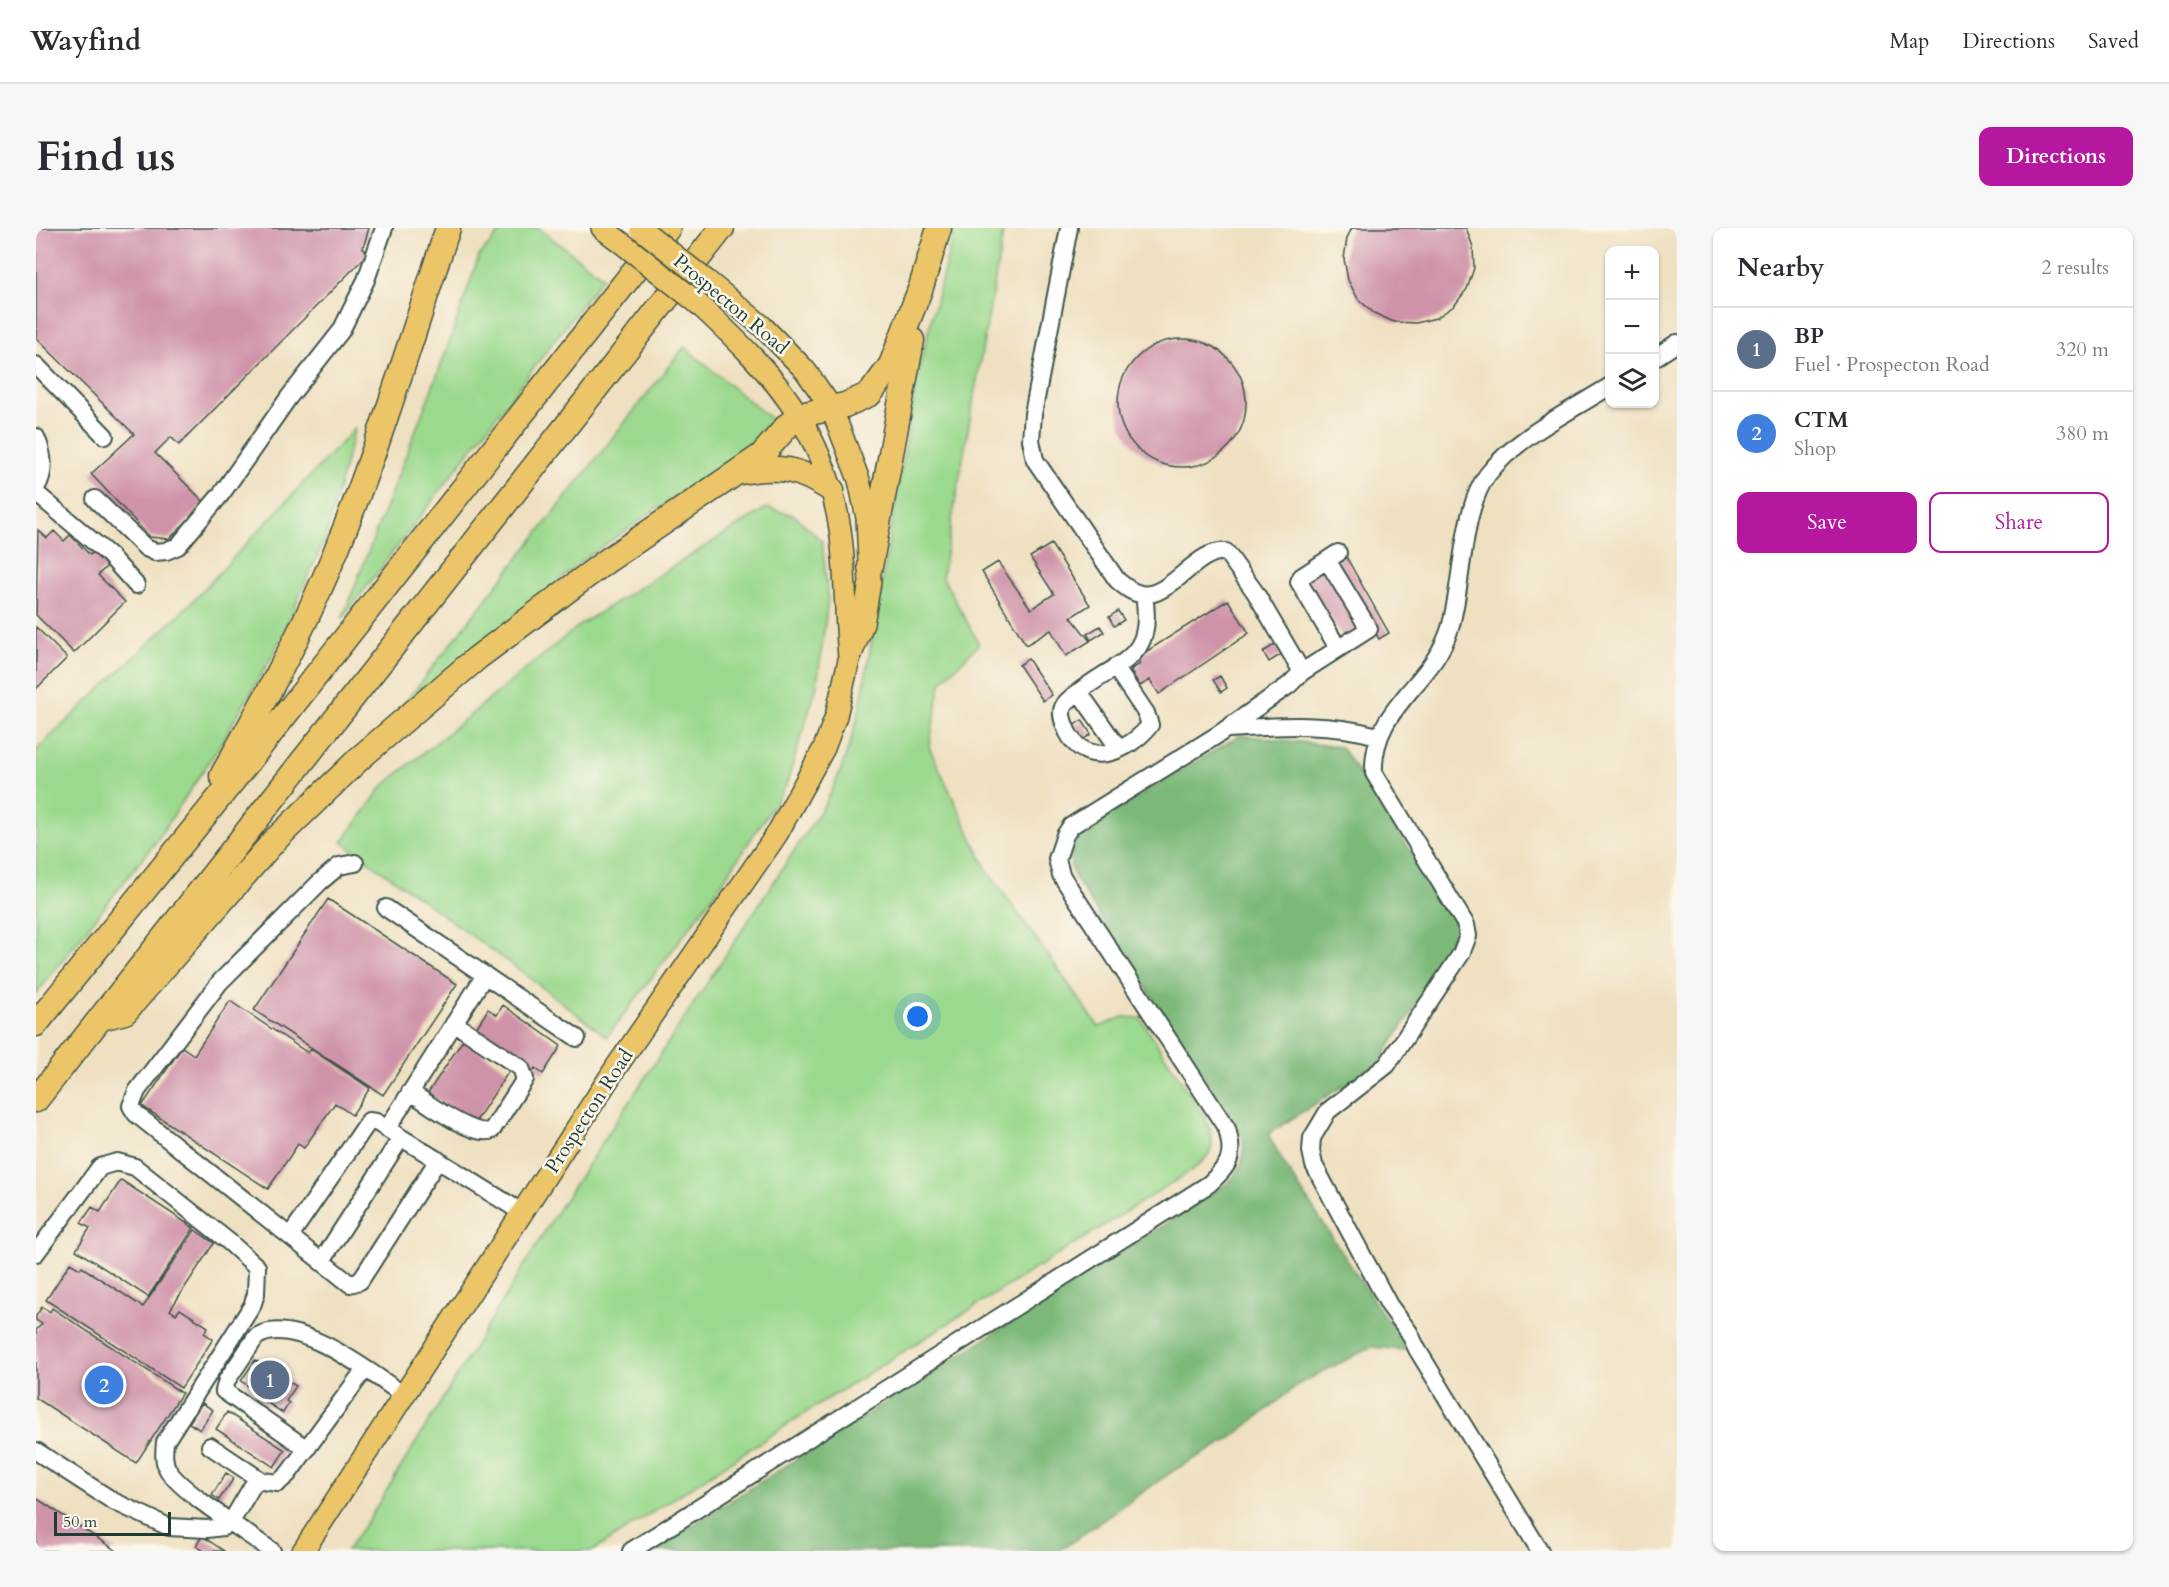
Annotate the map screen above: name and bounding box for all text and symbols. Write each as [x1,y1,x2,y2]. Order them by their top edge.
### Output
text: Wayfind [30,22,141,60]
text: Map [1889,27,1929,56]
text: Directions [1962,27,2055,56]
text: Saved [2088,27,2139,56]
button: Directions [1979,127,2133,186]
text: Find us [36,128,176,185]
map controls [1605,246,1659,408]
button: + [1605,246,1659,300]
street label: Prospecton Road [667,248,795,361]
text: Nearby [1737,250,1825,285]
text: 2 results [2041,254,2109,281]
button: − [1605,300,1659,354]
text: BP [1794,321,1824,351]
text: 1 [1751,336,1762,363]
text: 320 m [2056,336,2109,363]
text: Fuel · Prospecton Road [1794,351,1990,378]
button: layers [1605,354,1659,408]
text: CTM [1794,405,1849,435]
text: 2 [1751,420,1762,447]
text: 380 m [2056,420,2109,447]
text: Shop [1794,435,1836,462]
button: Save [1737,492,1917,553]
button: Share [1929,492,2109,553]
your location [903,1002,932,1031]
street label: Prospecton Road [539,1043,640,1178]
pin: 1 [250,1358,290,1402]
pin: 2 [84,1362,124,1408]
scale bar [54,1509,171,1536]
text: 50 m [63,1511,97,1533]

